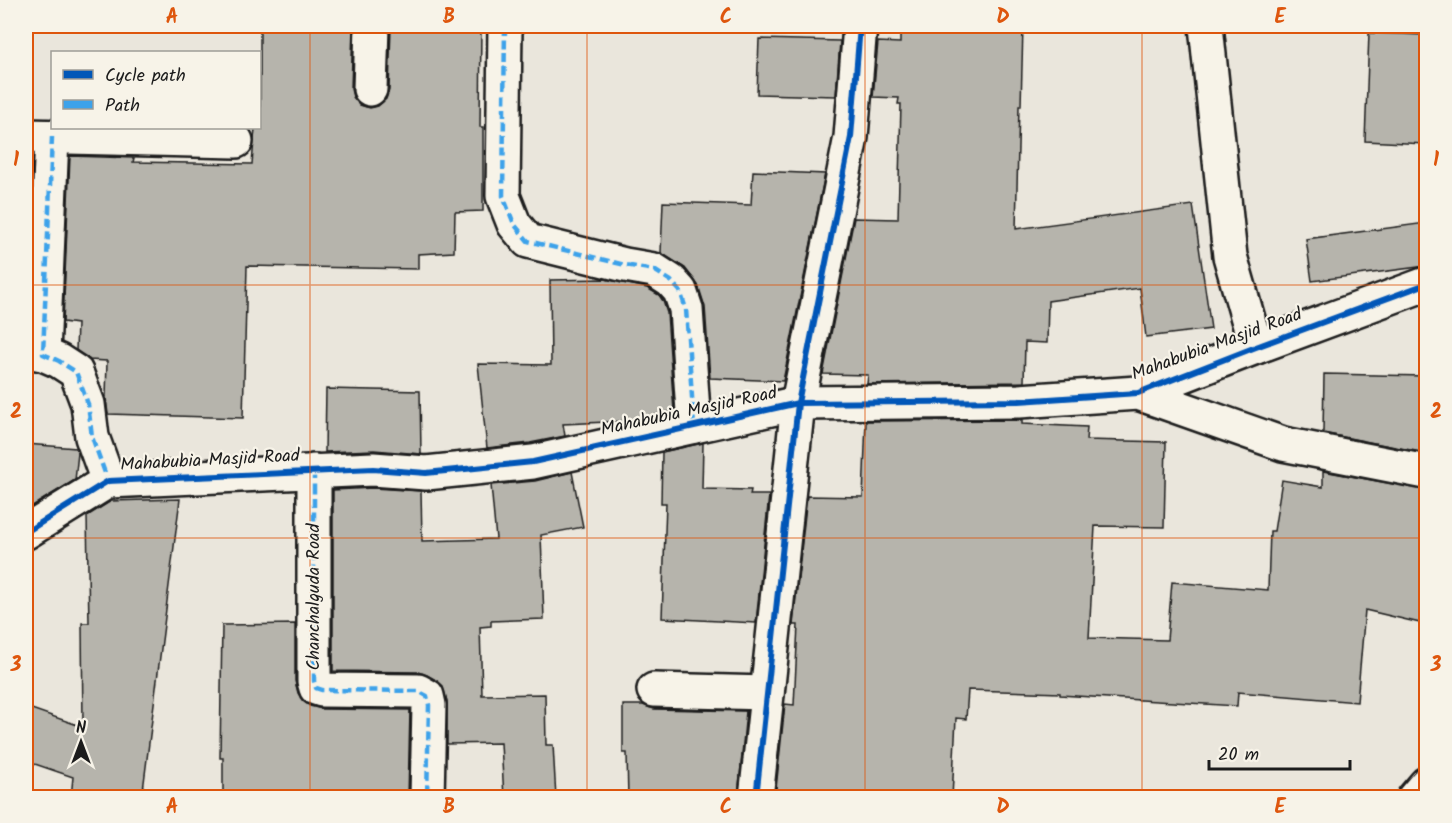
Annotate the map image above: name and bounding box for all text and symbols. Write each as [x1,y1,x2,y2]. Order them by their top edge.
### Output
text: A [166,2,178,34]
text: B [443,2,455,34]
text: C [720,2,732,34]
text: D [996,2,1010,34]
text: E [1274,2,1286,34]
legend [51,51,261,129]
text: Cycle path [105,62,186,91]
text: Path [105,92,140,121]
text: 1 [13,145,19,177]
text: 1 [1433,145,1439,177]
street label: Mahabubia Masjid Road [1128,300,1307,389]
street label: Mahabubia Masjid Road [598,379,781,445]
text: 2 [10,397,22,429]
text: 2 [1430,397,1442,429]
street label: Mahabubia Masjid Road [120,442,301,480]
street label: Chanchalguda Road [300,523,329,670]
text: 3 [10,650,22,682]
text: 3 [1430,650,1442,682]
north arrow [51,712,111,772]
text: N [76,716,86,741]
scale bar [1209,733,1350,771]
text: 20 m [1218,741,1259,770]
text: A [166,792,178,823]
text: B [443,792,455,823]
text: C [720,792,732,823]
text: D [996,792,1010,823]
text: E [1274,792,1286,823]

